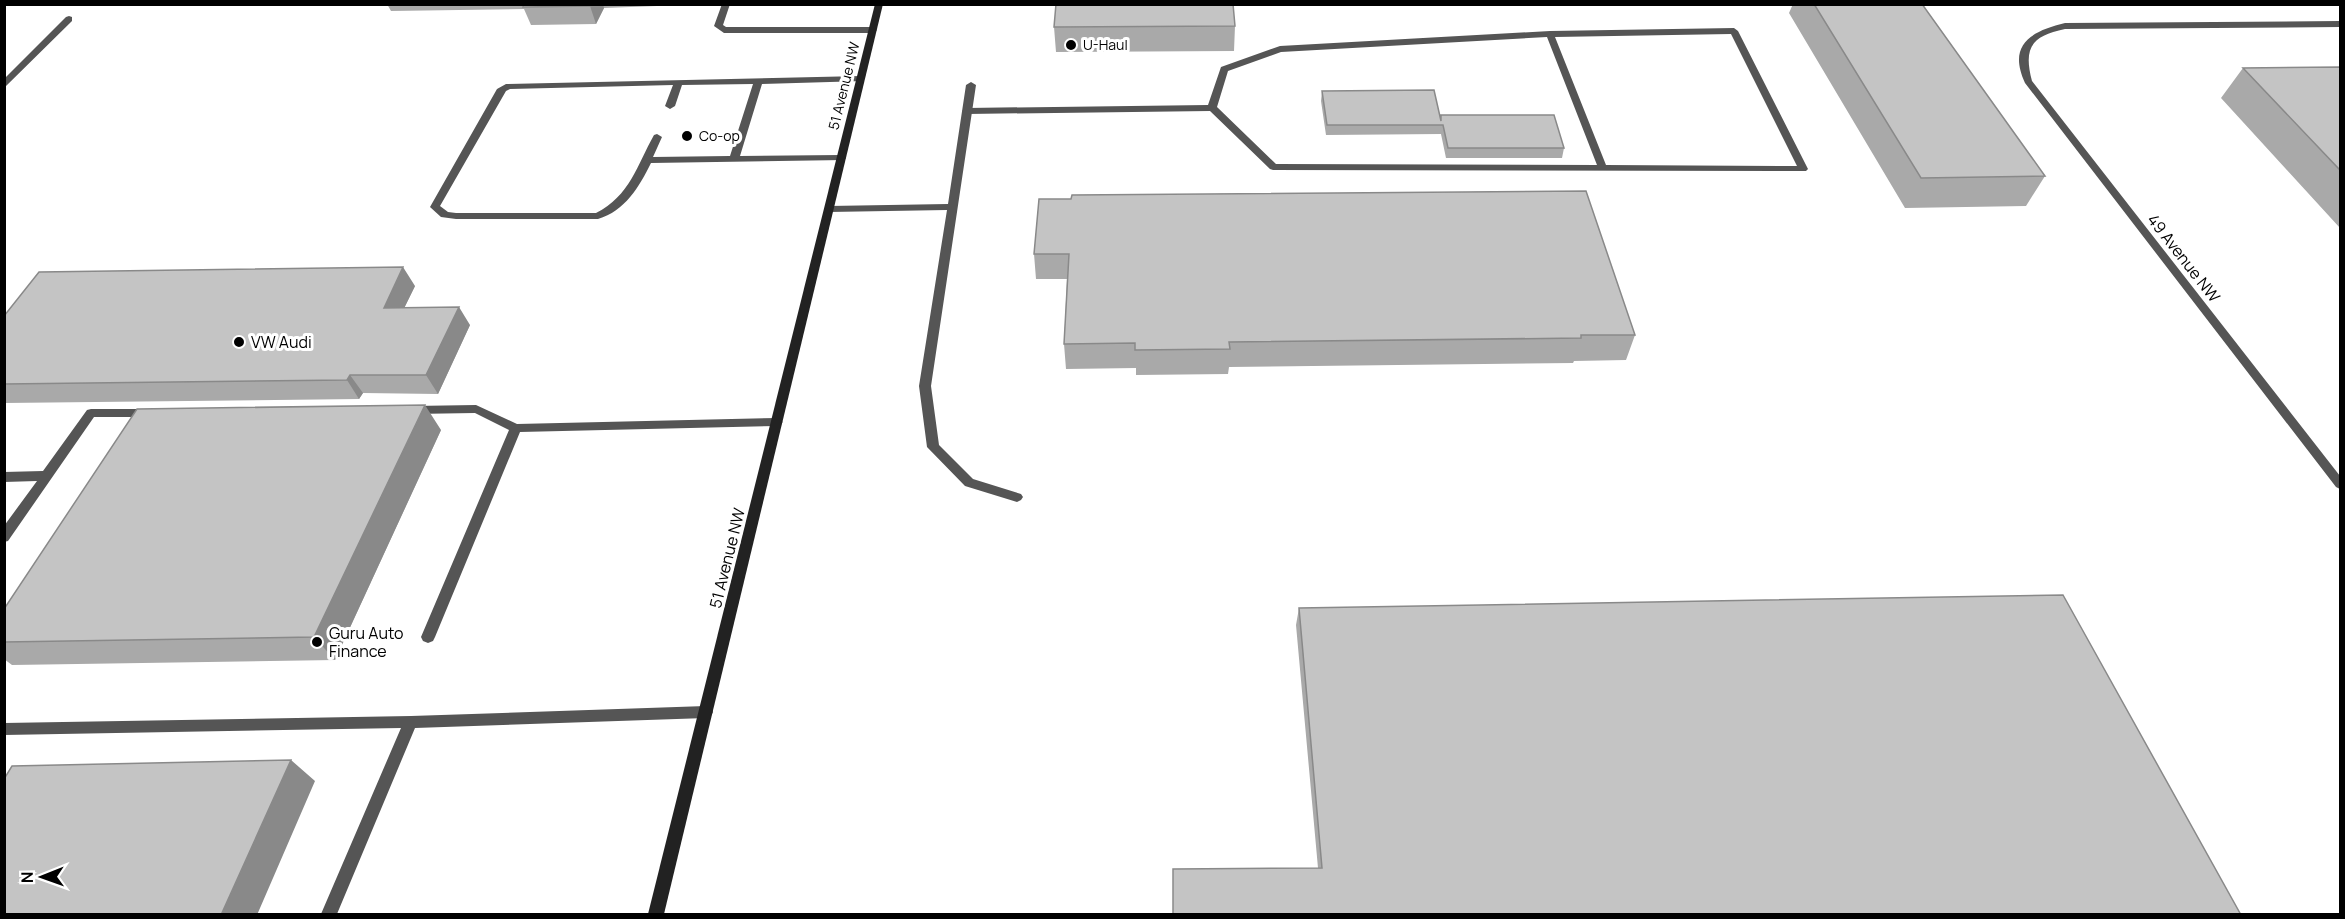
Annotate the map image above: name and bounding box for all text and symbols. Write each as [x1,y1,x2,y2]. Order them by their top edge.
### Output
place label: U-Haul [1083,35,1128,54]
marker: U-Haul [1064,38,1078,52]
street label: 51 Avenue NW [823,40,864,132]
place label: Co-op [699,126,740,145]
marker: Co-op [680,129,694,143]
street label: 49 Avenue NW [2143,209,2225,307]
place label: VW Audi [251,331,312,353]
marker: VW Audi [232,335,246,349]
street label: 51 Avenue NW [704,506,750,610]
place label: Guru Auto Finance [329,622,403,662]
marker: Guru Auto Finance [310,635,324,649]
north arrow [12,847,72,907]
text: N [16,871,38,883]

